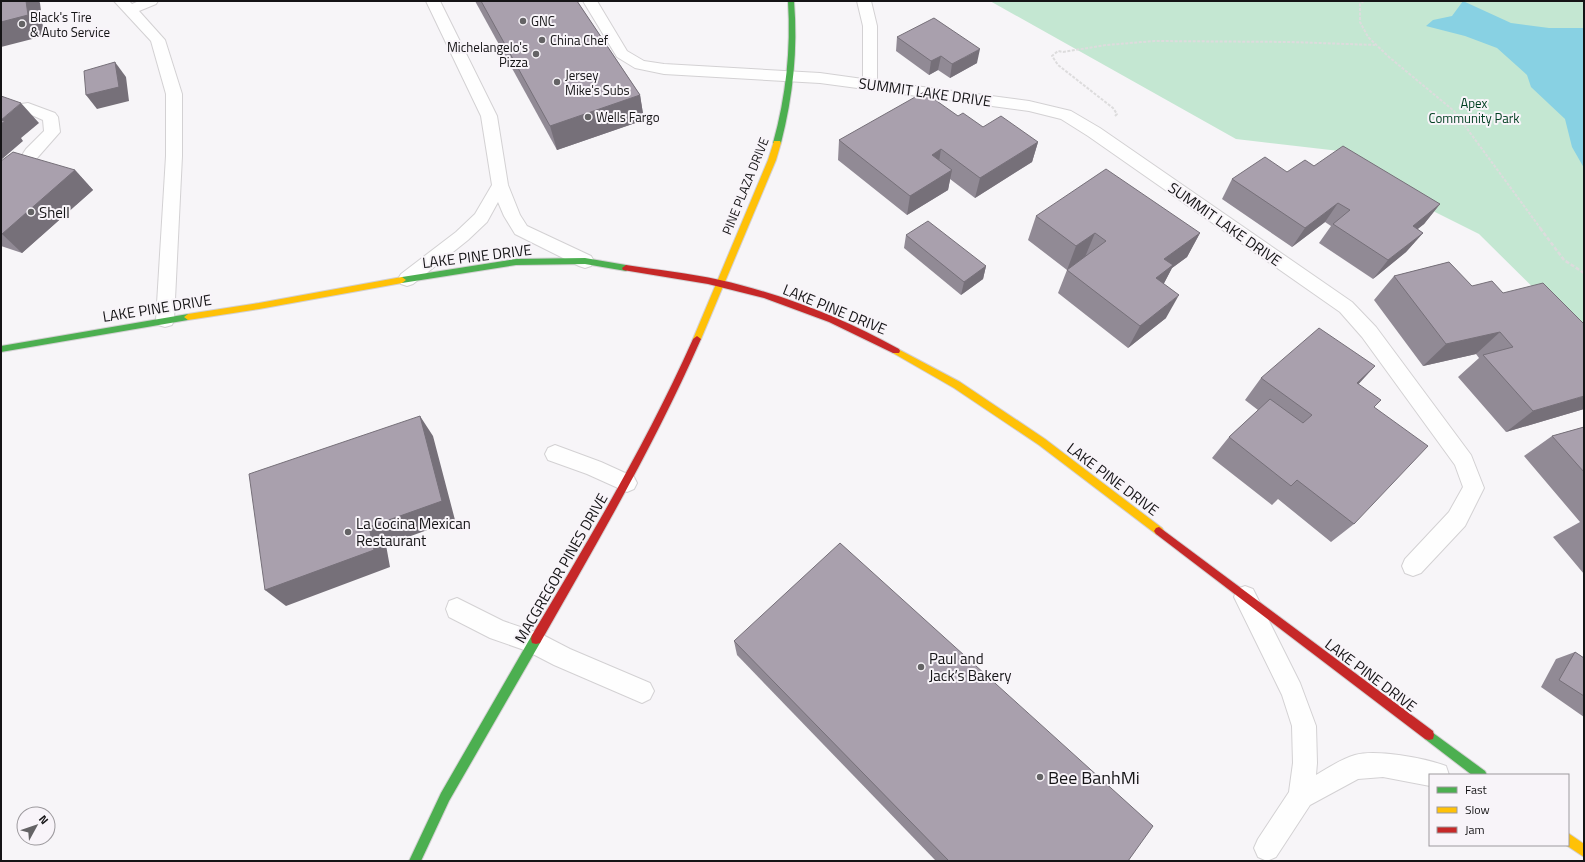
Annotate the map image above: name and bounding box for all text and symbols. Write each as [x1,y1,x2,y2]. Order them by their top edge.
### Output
place label: Black's Tire & Auto Service [30,7,110,42]
place label: GNC [531,11,555,31]
marker: GNC [518,16,528,26]
marker: Black's Tire & Auto Service [17,19,27,29]
place label: China Chef [550,30,609,50]
marker: China Chef [537,35,547,45]
place label: Michelangelo's Pizza [447,37,528,72]
marker: Michelangelo's Pizza [531,49,541,59]
place label: Jersey Mike's Subs [565,65,630,100]
street label: SUMMIT LAKE DRIVE [857,71,993,113]
marker: Jersey Mike's Subs [552,77,562,87]
park label: Apex Community Park [1429,93,1519,128]
place label: Wells Fargo [596,107,660,127]
marker: Wells Fargo [583,112,593,122]
street label: PINE PLAZA DRIVE [716,134,774,238]
street label: SUMMIT LAKE DRIVE [1164,176,1286,272]
place label: Shell [39,201,70,224]
marker: Shell [26,207,36,217]
street label: LAKE PINE DRIVE [421,238,533,274]
street label: LAKE PINE DRIVE [780,278,890,340]
street label: LAKE PINE DRIVE [101,288,213,328]
street label: LAKE PINE DRIVE [1062,437,1164,521]
street label: MACGREGOR PINES DRIVE [509,489,613,647]
place label: La Cocina Mexican Restaurant [356,512,471,552]
marker: La Cocina Mexican Restaurant [343,527,353,537]
street label: LAKE PINE DRIVE [1320,633,1422,717]
place label: Paul and Jack’s Bakery [929,647,1012,687]
marker: Paul and Jack’s Bakery [916,662,926,672]
place label: Bee BanhMi [1048,764,1140,791]
marker: Bee BanhMi [1035,772,1045,782]
legend [1429,774,1569,846]
text: Fast [1465,780,1488,799]
text: Slow [1465,800,1490,819]
north arrow [16,806,56,846]
text: N [35,812,52,828]
text: Jam [1465,820,1485,839]

